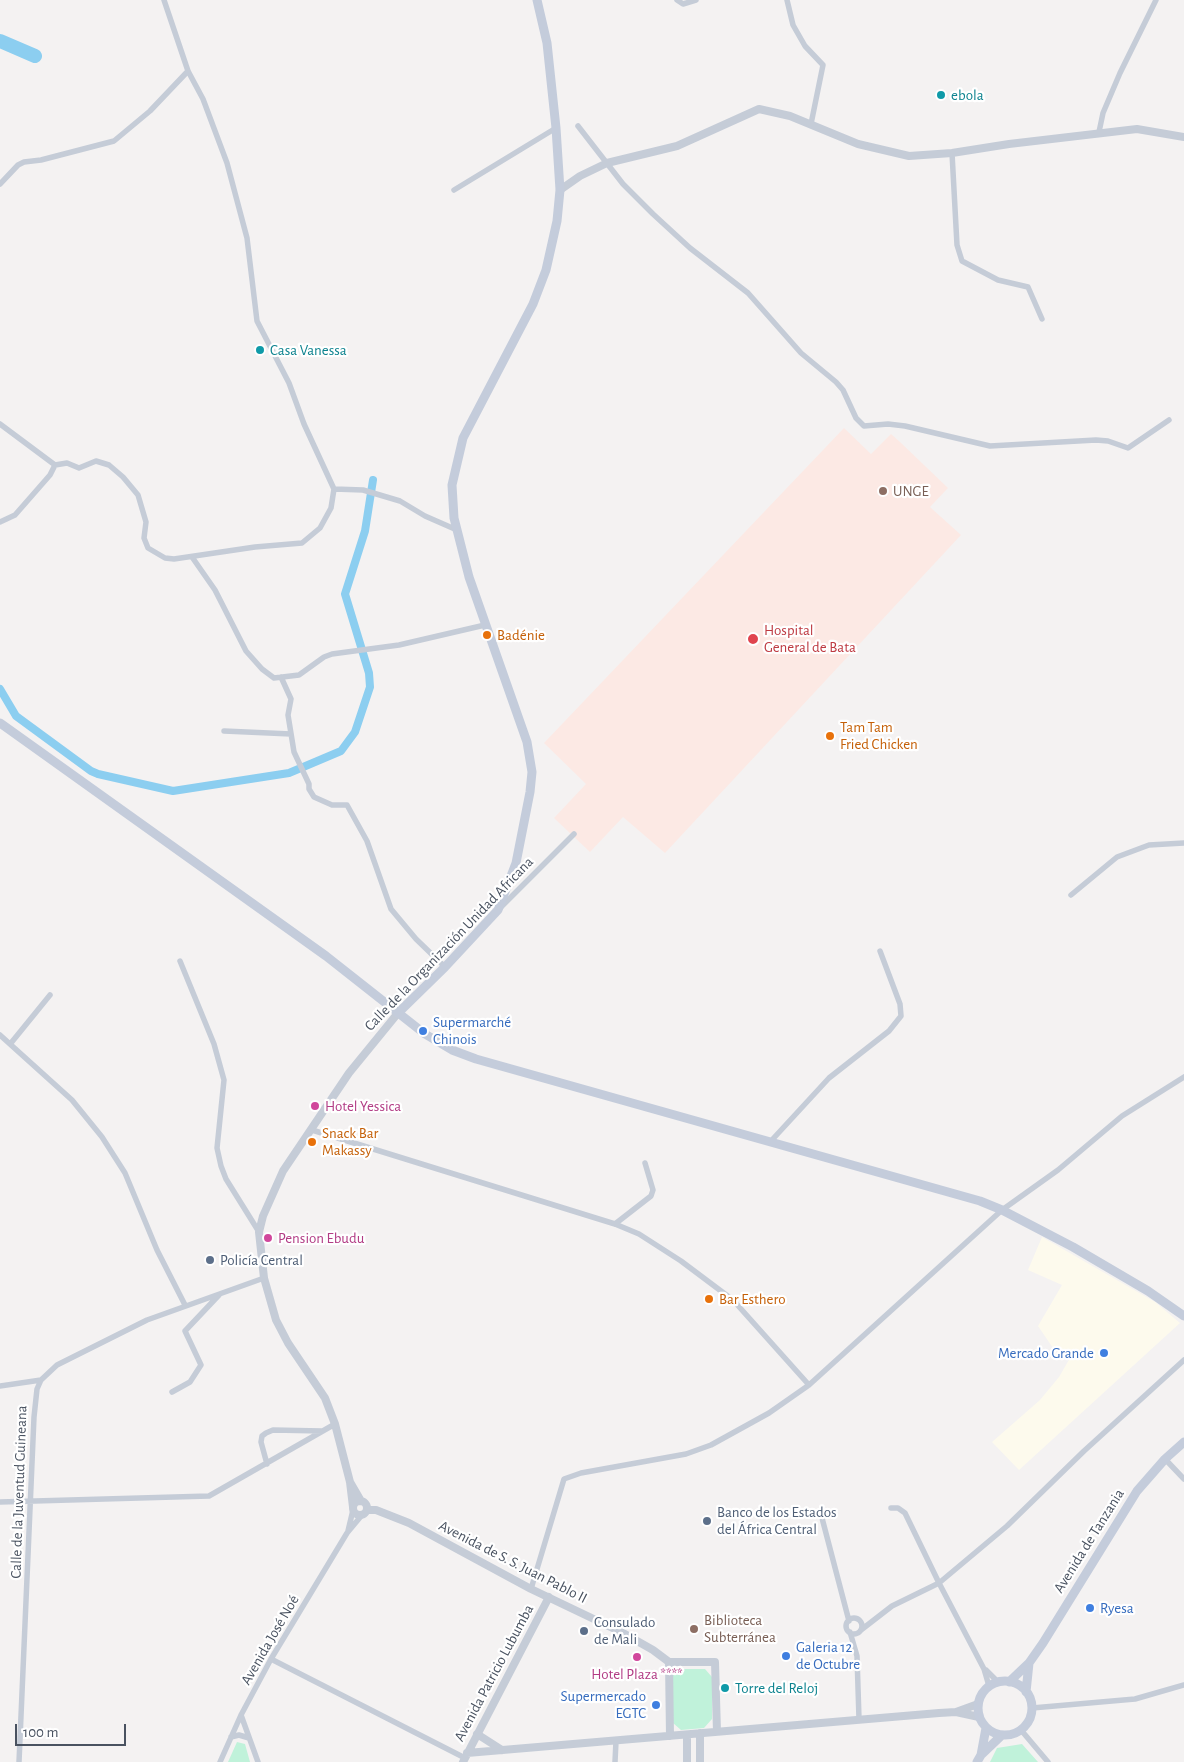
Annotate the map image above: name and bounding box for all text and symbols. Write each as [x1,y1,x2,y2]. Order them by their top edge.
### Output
place label: ebola [951,86,984,104]
marker: ebola [935,89,947,101]
place label: Casa Vanessa [270,341,347,359]
marker: Casa Vanessa [254,344,266,356]
place label: UNGE [893,482,929,500]
marker: UNGE [877,485,889,497]
place label: Hospital General de Bata [764,621,856,656]
place label: Badénie [497,626,545,644]
marker: Badénie [481,629,493,641]
marker: Hospital General de Bata [746,632,760,646]
place label: Tam Tam Fried Chicken [840,718,918,753]
marker: Tam Tam Fried Chicken [824,730,836,742]
street label: Calle de la Organización Unidad Africana [361,853,537,1035]
place label: Supermarché Chinois [433,1013,511,1048]
marker: Supermarché Chinois [417,1025,429,1037]
place label: Hotel Yessica [325,1097,401,1115]
marker: Hotel Yessica [309,1100,321,1112]
place label: Snack Bar Makassy [322,1124,378,1159]
marker: Snack Bar Makassy [306,1136,318,1148]
place label: Pension Ebudu [278,1229,364,1247]
marker: Pension Ebudu [262,1232,274,1244]
place label: Policía Central [220,1251,303,1269]
marker: Policía Central [204,1254,216,1266]
place label: Bar Esthero [719,1290,786,1308]
marker: Bar Esthero [703,1293,715,1305]
place label: Mercado Grande [998,1344,1094,1362]
marker: Mercado Grande [1098,1347,1110,1359]
street label: Calle de la Juventud Guineana [7,1405,31,1579]
street label: Avenida de Tanzania [1050,1486,1128,1596]
place label: Banco de los Estados del África Central [717,1503,837,1538]
marker: Banco de los Estados del África Central [701,1515,713,1527]
street label: Avenida de S. S. Juan Pablo II [436,1517,590,1607]
street label: Avenida José Noé [237,1592,303,1688]
place label: Ryesa [1100,1599,1134,1617]
street label: Avenida Patricio Lubumba [450,1601,538,1745]
marker: Ryesa [1084,1602,1096,1614]
place label: Biblioteca Subterránea [704,1611,776,1646]
place label: Consulado de Mali [594,1613,655,1648]
marker: Biblioteca Subterránea [688,1623,700,1635]
marker: Consulado de Mali [578,1625,590,1637]
place label: Galeria 12 de Octubre [796,1638,860,1673]
marker: Galeria 12 de Octubre [780,1650,792,1662]
marker: Hotel Plaza **** [631,1651,643,1663]
place label: Hotel Plaza **** [591,1665,683,1683]
place label: Torre del Reloj [735,1679,818,1697]
marker: Torre del Reloj [719,1682,731,1694]
place label: Supermercado EGTC [560,1687,646,1722]
marker: Supermercado EGTC [650,1699,662,1711]
scale bar [18,1714,129,1746]
text: 100 m [23,1725,58,1740]

